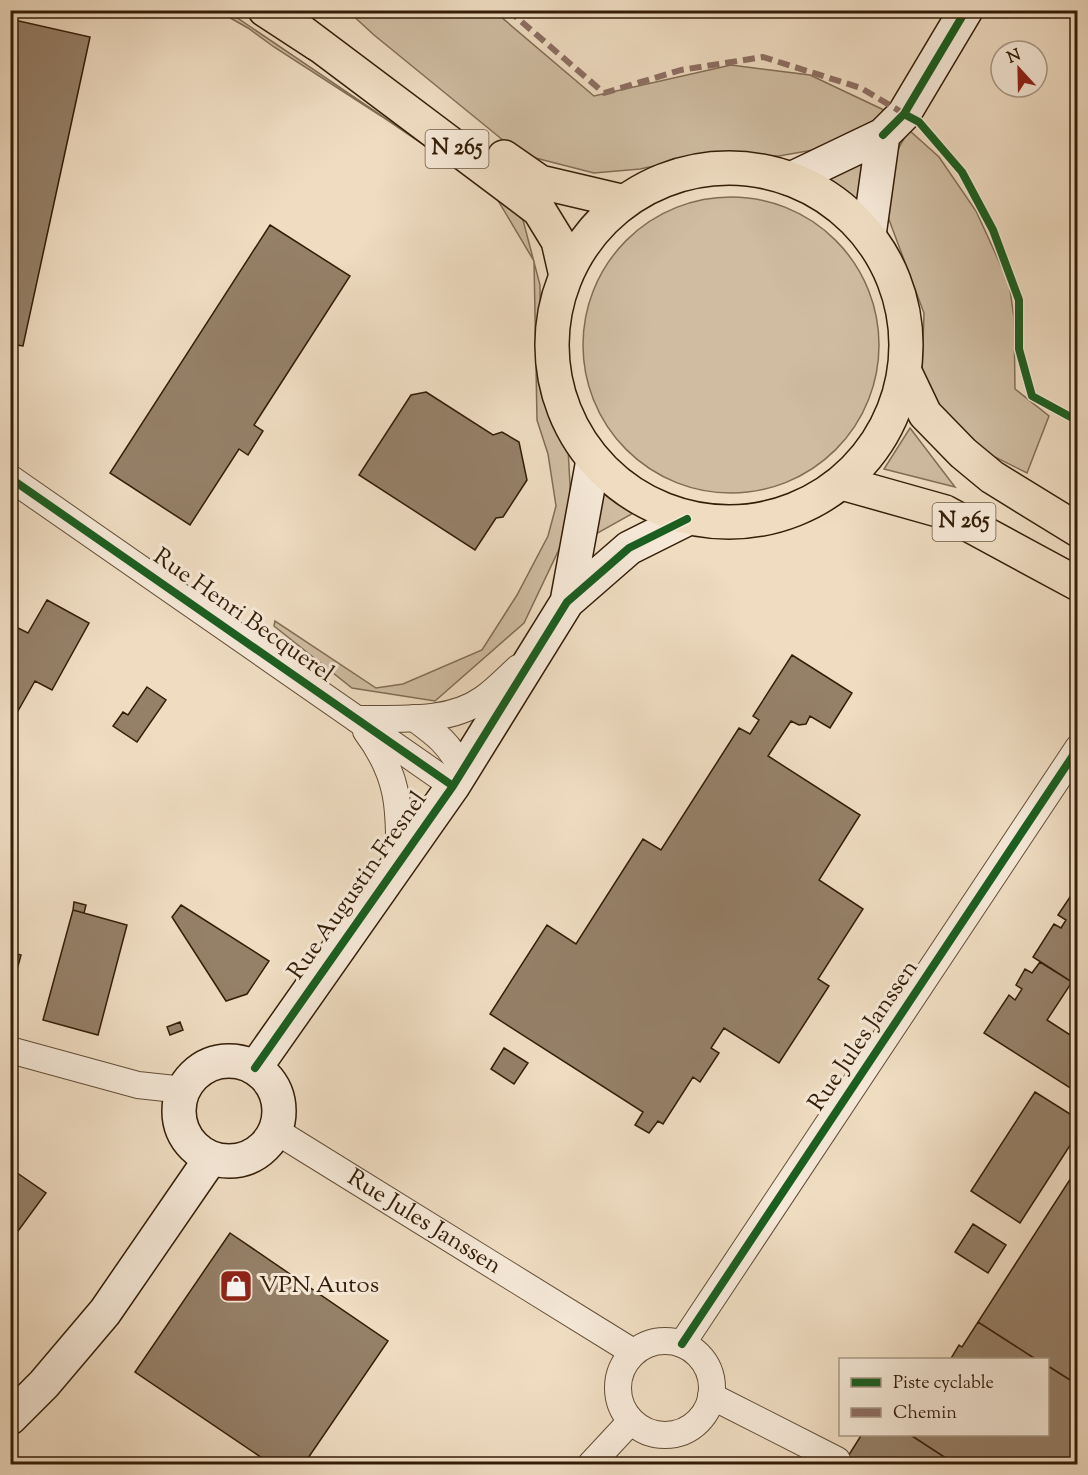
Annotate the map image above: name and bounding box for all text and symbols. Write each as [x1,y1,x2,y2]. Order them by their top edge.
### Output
north arrow [989,39,1049,99]
text: N [1004,44,1025,70]
road number: N 265 [426,130,488,168]
road number: N 265 [932,503,996,541]
street label: Rue Henri Becquerel [146,541,341,691]
street label: Rue Augustin Fresnel [280,785,436,987]
street label: Rue Jules Janssen [801,954,927,1118]
street label: Rue Jules Janssen [340,1162,508,1283]
shop icon: VPN Autos [218,1268,254,1304]
place label: VPN Autos [259,1269,379,1303]
legend [839,1358,1049,1436]
text: Piste cyclable [893,1371,994,1397]
text: Chemin [893,1401,957,1427]

